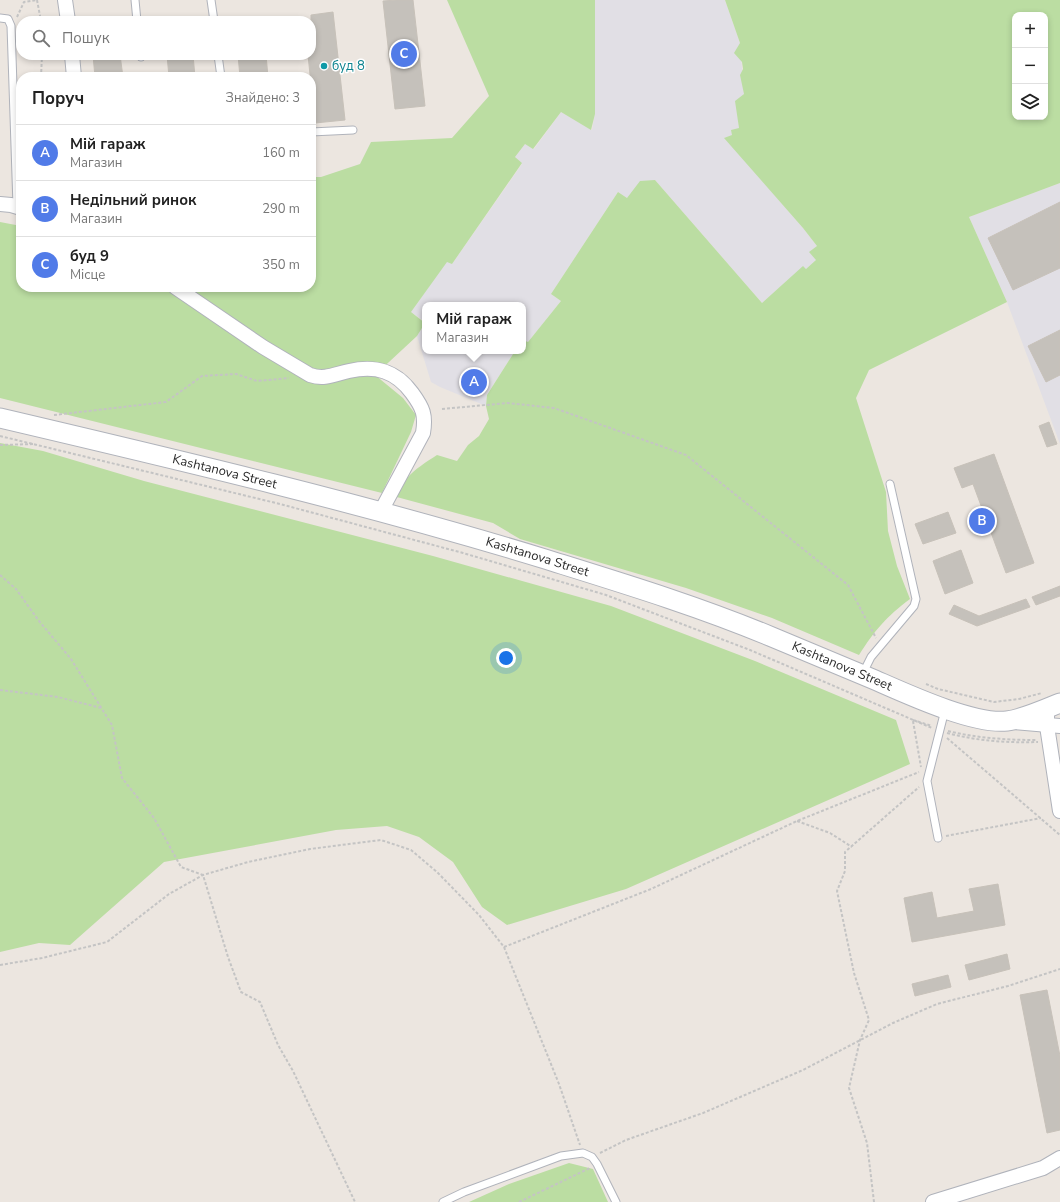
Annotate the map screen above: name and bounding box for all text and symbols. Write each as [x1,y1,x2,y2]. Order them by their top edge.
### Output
map controls [1012,12,1048,120]
button: + [1012,12,1048,48]
search box [16,16,316,60]
icon: search [30,27,52,49]
text: Пошук [62,28,110,48]
pin: C [391,39,417,69]
button: − [1012,48,1048,84]
place label: буд 8 [332,57,365,75]
marker: буд 8 [319,61,329,71]
button: layers [1012,84,1048,120]
text: Поруч [32,87,84,110]
text: Знайдено: 3 [226,89,300,107]
text: Мій гараж [70,134,145,154]
text: A [40,144,50,162]
text: 160 m [262,144,300,162]
text: Магазин [70,154,122,172]
text: Недільний ринок [70,190,196,210]
text: B [41,200,49,218]
text: 290 m [262,200,300,218]
text: Магазин [70,210,122,228]
text: буд 9 [70,246,109,266]
text: C [41,256,49,274]
text: 350 m [262,256,300,274]
text: Місце [70,266,105,284]
popup [422,302,526,354]
text: Мій гараж [436,309,512,329]
text: Магазин [436,329,489,347]
pin: A [461,367,487,397]
street label: Kashtanova Street [171,450,279,493]
pin: B [969,506,995,536]
street label: Kashtanova Street [484,533,592,581]
street label: Kashtanova Street [789,637,895,696]
your location [496,648,516,668]

